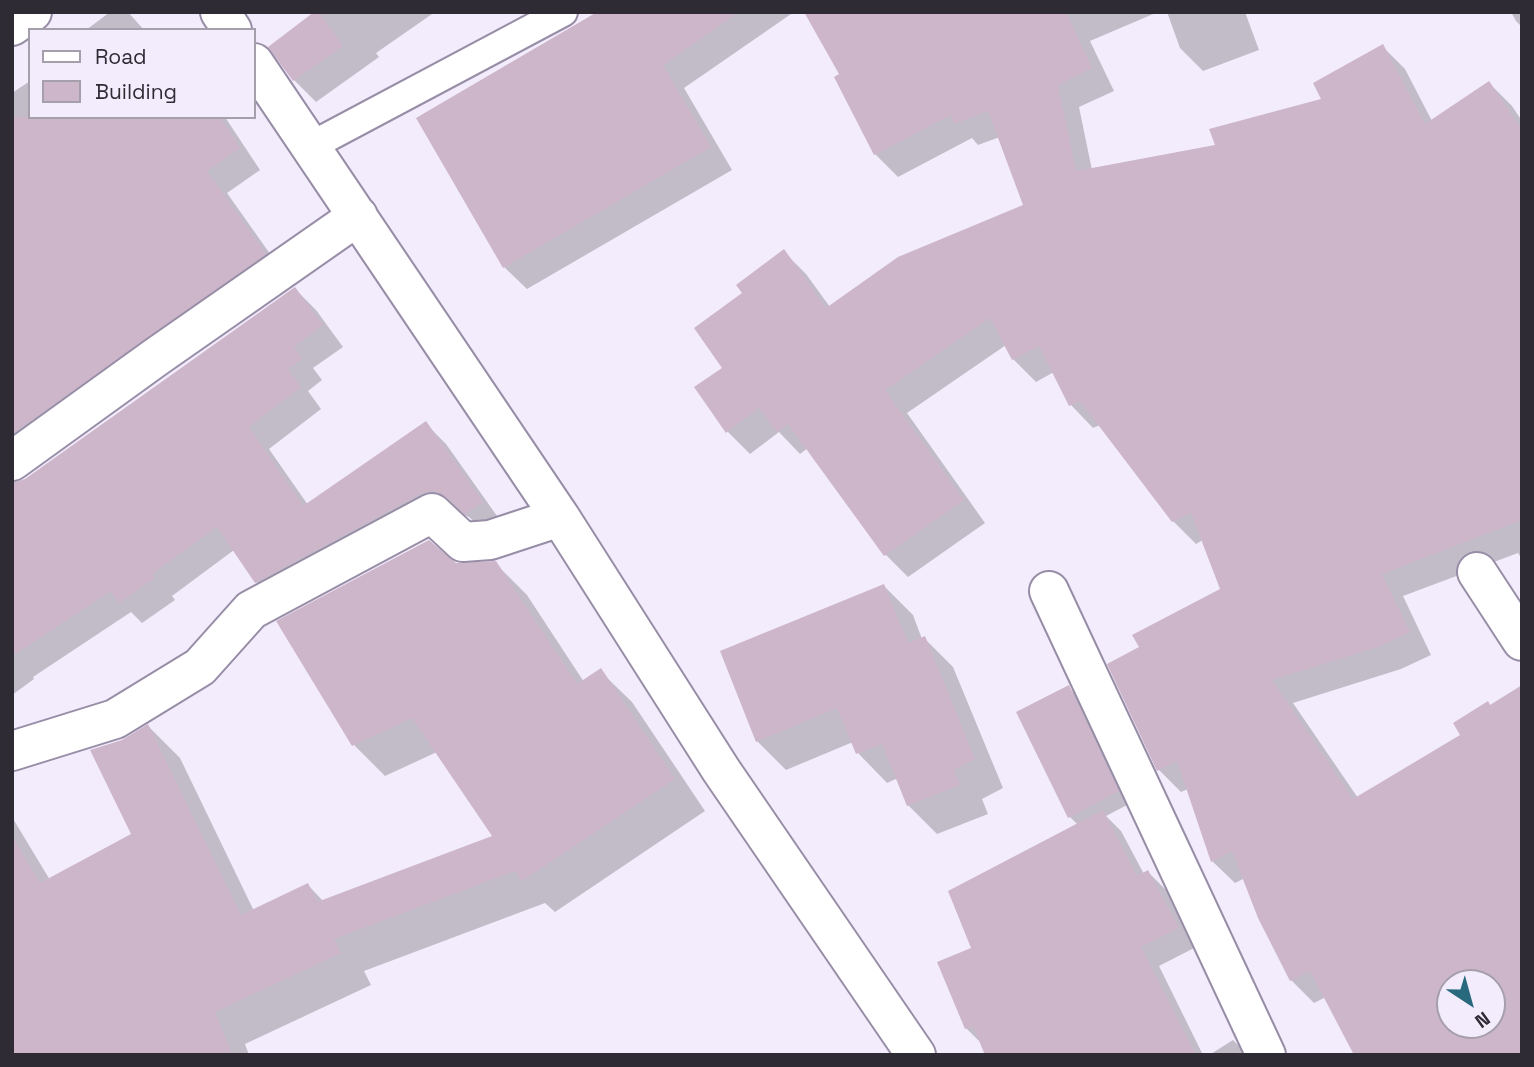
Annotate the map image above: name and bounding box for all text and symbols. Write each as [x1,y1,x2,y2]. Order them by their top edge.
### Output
legend [28,28,256,119]
text: Road [95,43,147,70]
text: Building [95,78,177,105]
north arrow [1436,969,1506,1039]
text: N [1470,1006,1495,1034]

